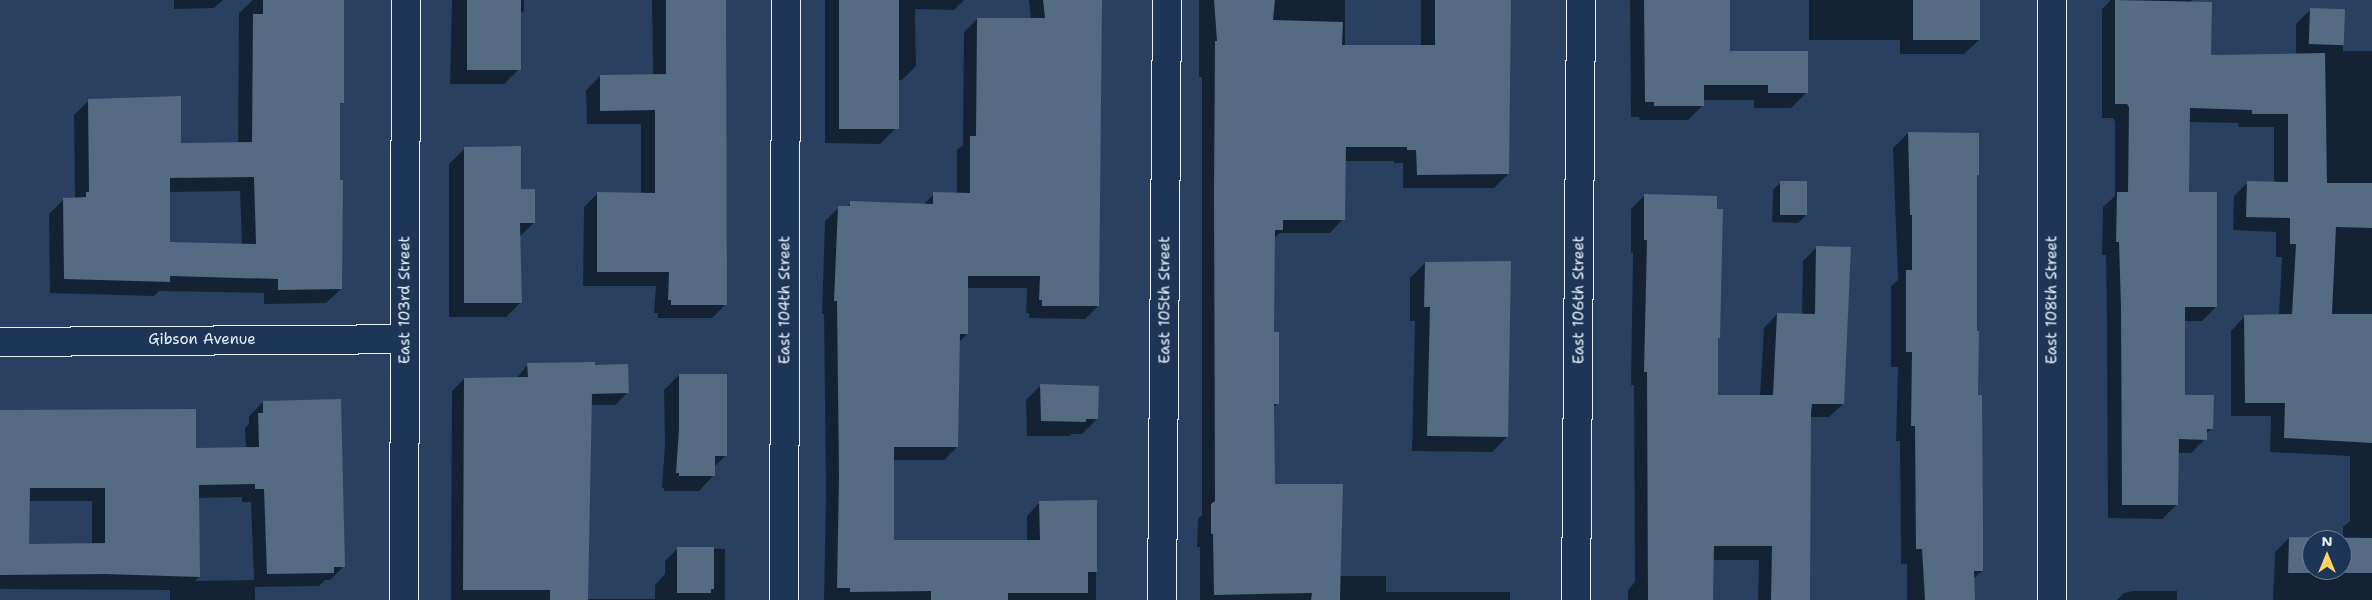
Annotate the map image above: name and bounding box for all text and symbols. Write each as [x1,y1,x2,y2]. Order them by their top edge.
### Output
street label: East 103rd Street [396,236,414,364]
street label: East 104th Street [776,236,794,364]
street label: East 105th Street [1156,236,1174,364]
street label: East 106th Street [1570,236,1588,364]
street label: East 108th Street [2043,236,2061,364]
street label: Gibson Avenue [148,331,256,349]
north arrow [2302,530,2352,580]
text: N [2321,532,2333,550]

